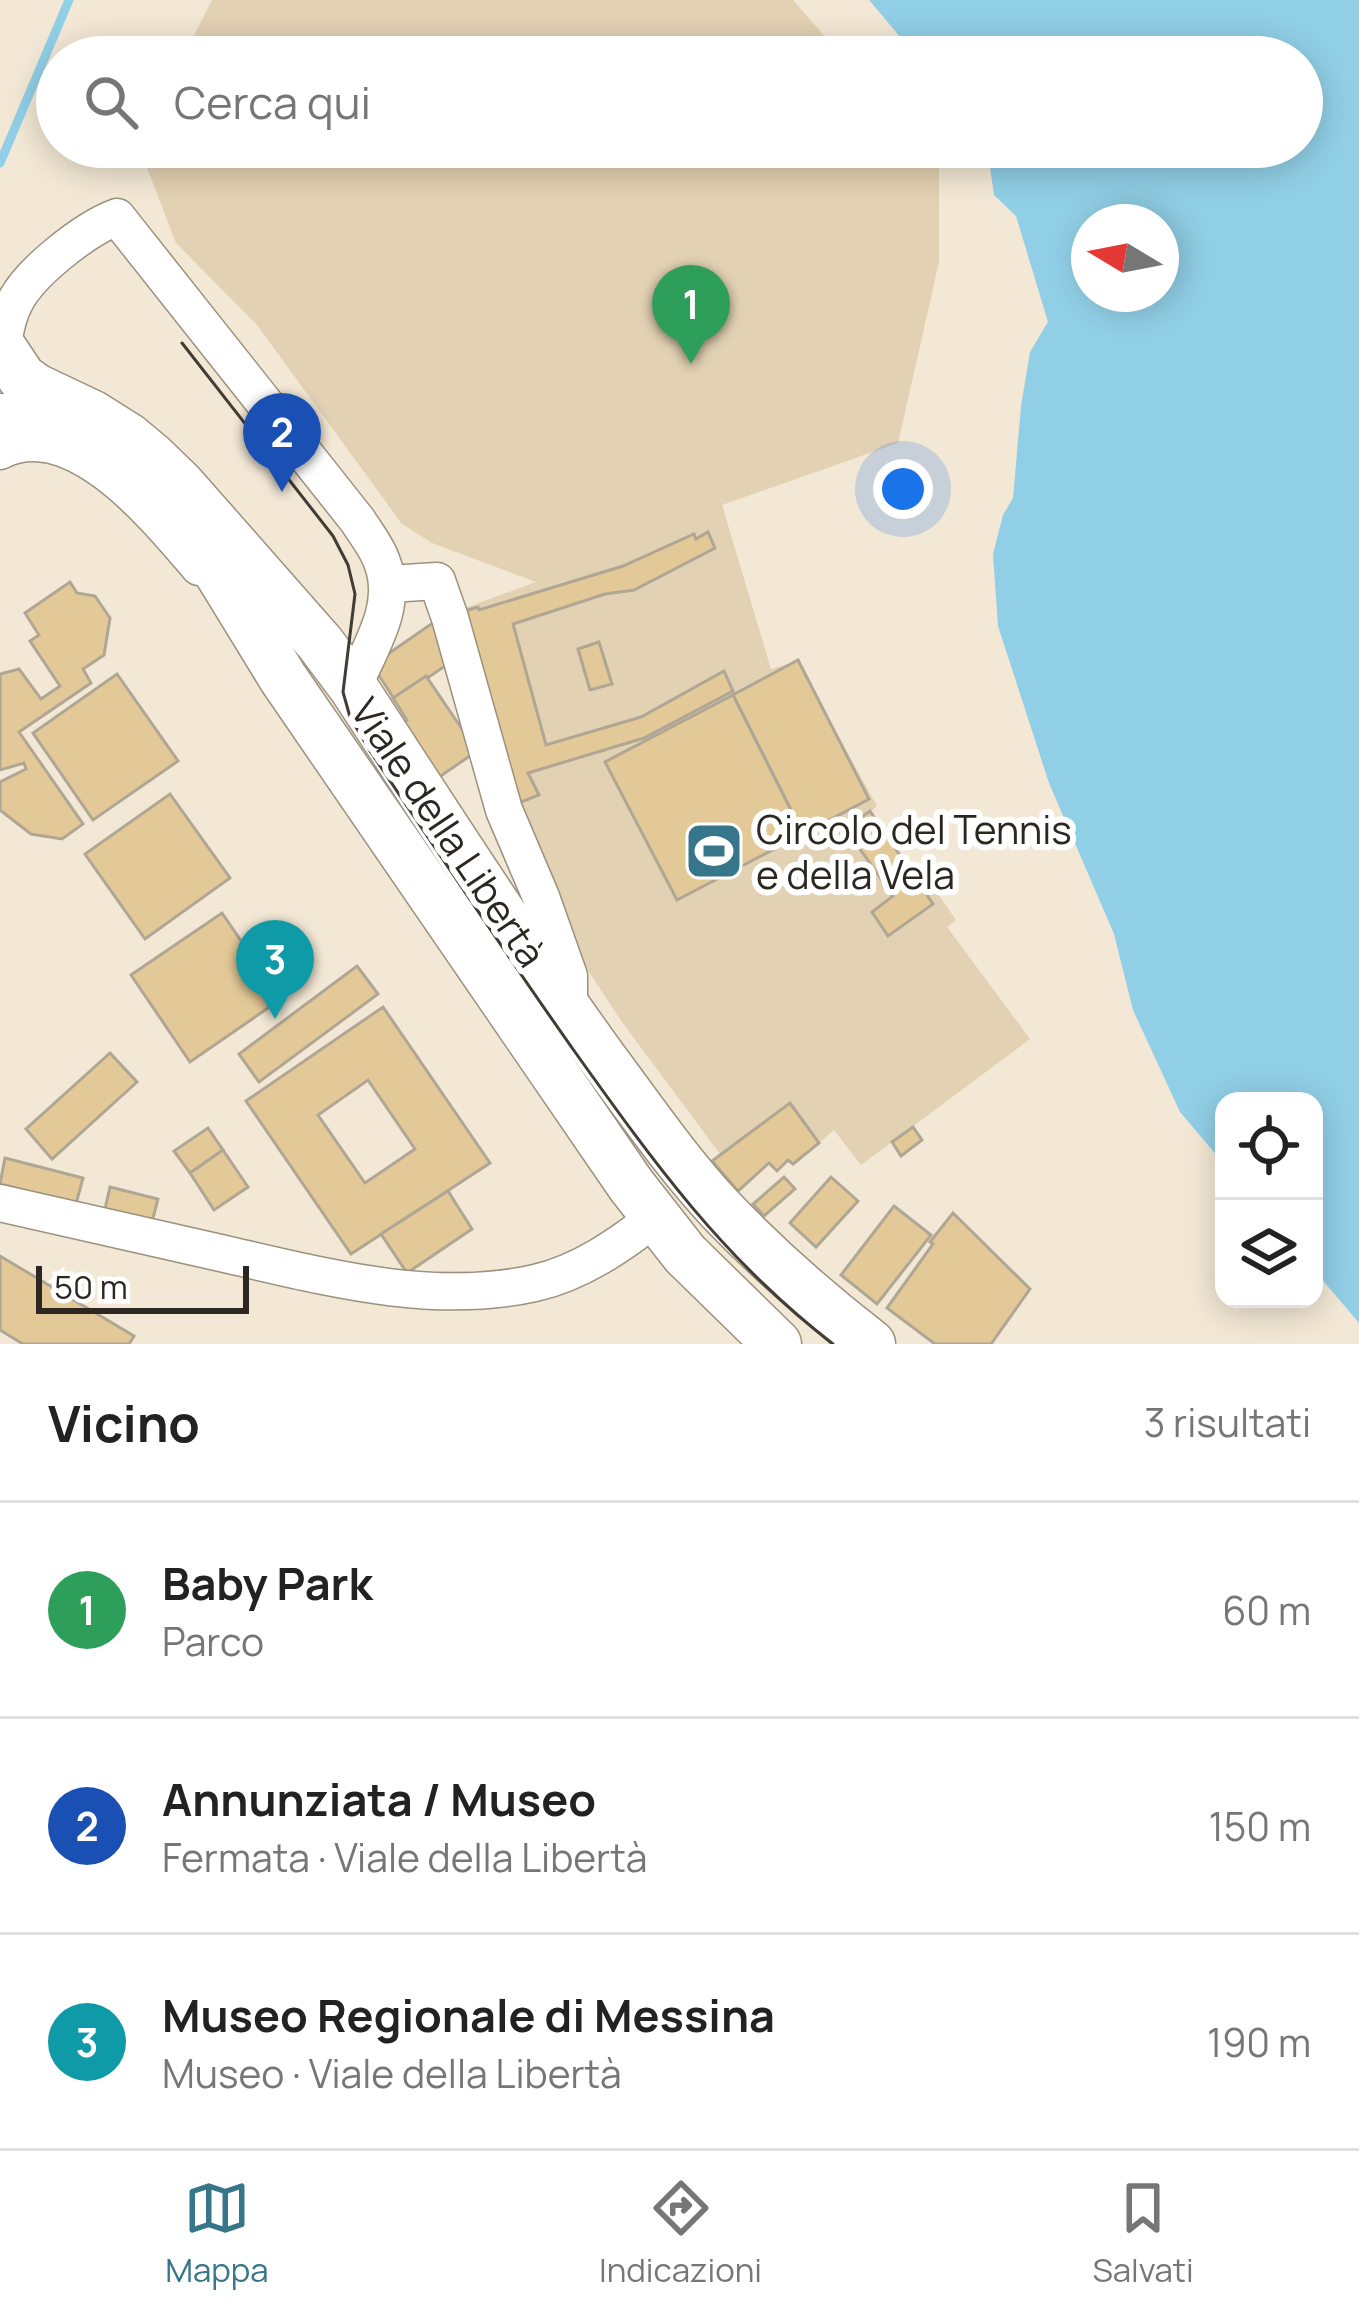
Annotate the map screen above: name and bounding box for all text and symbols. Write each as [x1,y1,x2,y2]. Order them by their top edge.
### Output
search box [36,36,1323,168]
icon: search [78,69,144,135]
text: Cerca qui [174,71,371,133]
north arrow [1071,204,1179,312]
pin: 1 [652,265,730,364]
pin: 2 [243,393,321,492]
your location [873,459,933,519]
street label: Viale della Libertà [339,687,559,977]
place label: Circolo del Tennis e della Vela [756,802,1072,901]
sports icon: Circolo del Tennis e della Vela [683,820,745,882]
pin: 3 [236,920,314,1019]
map controls [1215,1092,1323,1308]
button: locate [1215,1092,1323,1200]
button: layers [1215,1200,1323,1308]
scale bar [36,1260,249,1313]
text: 50 m [54,1264,128,1309]
text: Vicino [48,1388,200,1457]
text: 3 risultati [1144,1395,1311,1449]
text: Baby Park [162,1552,373,1614]
text: 1 [78,1583,96,1637]
text: 60 m [1222,1583,1311,1637]
text: Parco [162,1614,264,1668]
text: Annunziata / Museo [162,1768,596,1830]
text: 2 [75,1799,99,1853]
text: 150 m [1209,1799,1311,1853]
text: Fermata · Viale della Libertà [162,1830,647,1884]
text: Museo Regionale di Messina [162,1984,775,2046]
text: 3 [76,2015,98,2069]
text: 190 m [1207,2015,1311,2069]
text: Museo · Viale della Libertà [162,2046,622,2100]
tab: Mappa [165,2175,269,2292]
tab: Indicazioni [599,2175,762,2292]
tab: Salvati [1092,2175,1194,2292]

